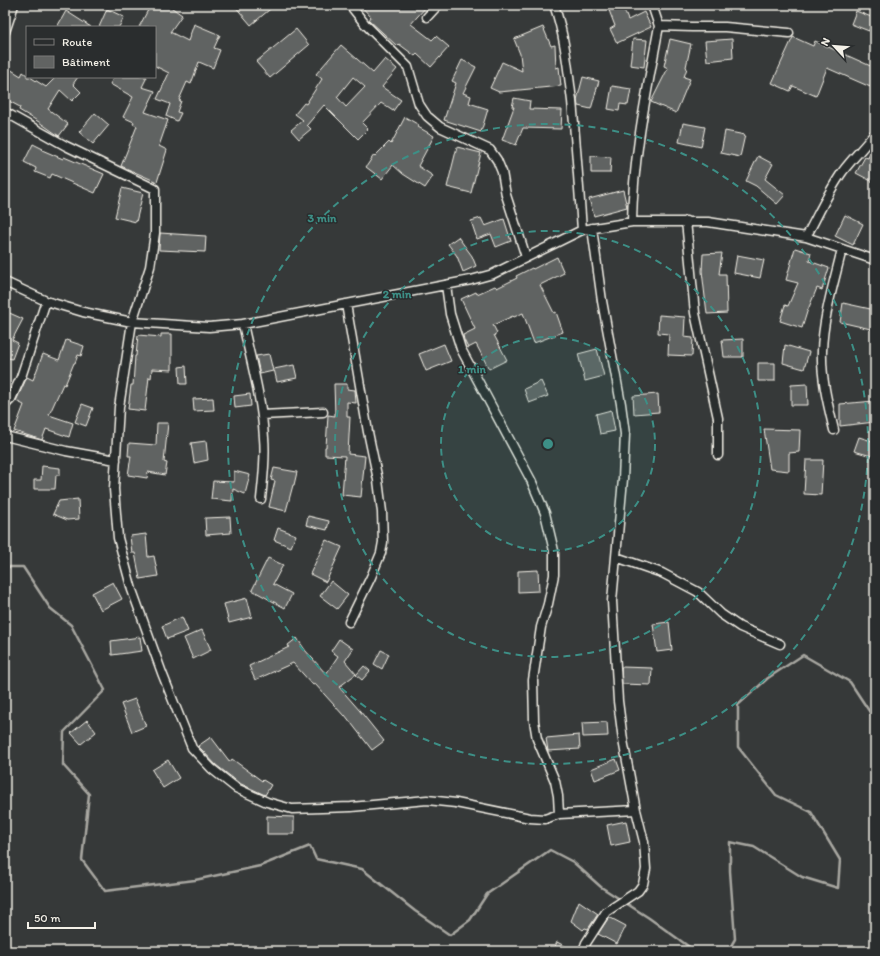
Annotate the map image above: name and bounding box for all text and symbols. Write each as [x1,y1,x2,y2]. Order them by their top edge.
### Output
legend [26,26,156,78]
north arrow [814,26,854,66]
text: Route [62,35,92,49]
text: N [818,36,833,48]
text: Bâtiment [62,55,111,69]
text: 3 min [308,211,337,225]
text: 2 min [383,287,412,301]
text: 1 min [458,362,487,376]
centre of rings [541,437,555,451]
scale bar [28,904,95,930]
text: 50 m [34,911,60,925]

